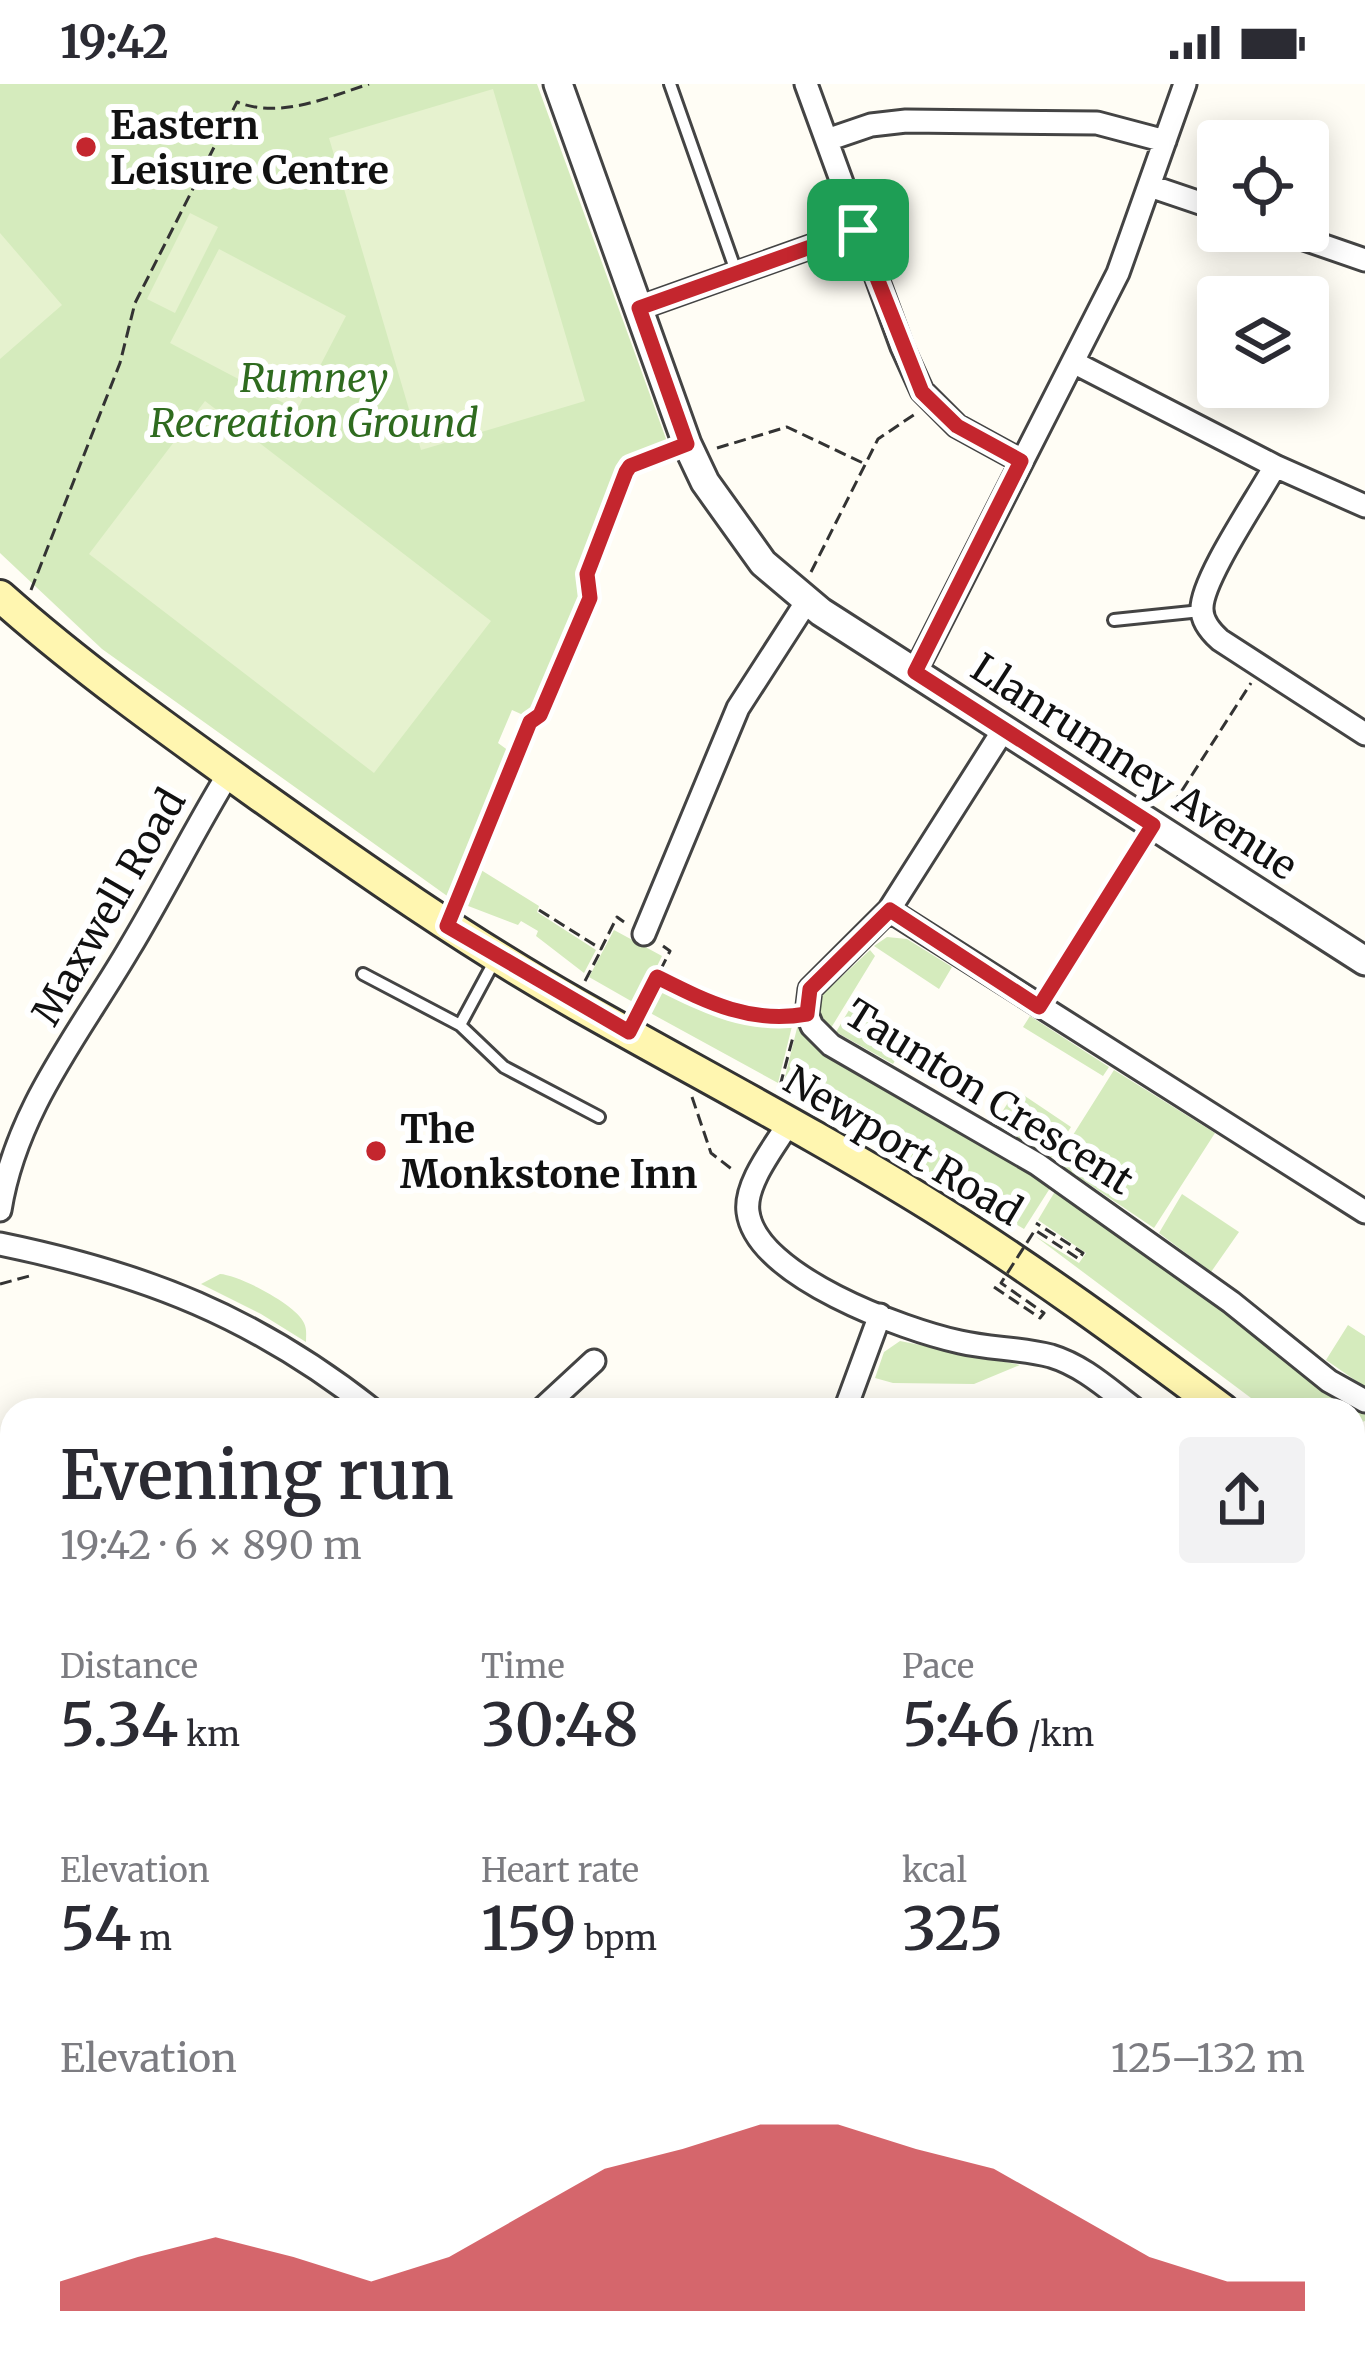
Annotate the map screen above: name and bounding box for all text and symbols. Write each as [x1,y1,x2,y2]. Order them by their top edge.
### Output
text: 19:42 [60,14,169,70]
place label: Eastern Leisure Centre [110,101,389,195]
map controls [1197,120,1329,408]
button: locate [1197,120,1329,252]
marker: Eastern Leisure Centre [73,134,99,160]
pin [807,179,909,281]
icon: arrive [825,197,891,263]
button: layers [1197,276,1329,408]
park label: Rumney Recreation Ground [150,354,478,448]
street label: Llanrumney Avenue [962,643,1306,891]
street label: Maxwell Road [22,780,196,1034]
street label: Taunton Crescent [836,989,1142,1205]
street label: Newport Road [775,1056,1031,1236]
place label: The Monkstone Inn [400,1105,697,1199]
marker: The Monkstone Inn [363,1138,389,1164]
text: Evening run [60,1434,454,1517]
button: share [1179,1437,1305,1563]
text: 19:42 · 6 × 890 m [60,1521,362,1570]
text: Distance [60,1646,198,1687]
text: Time [481,1646,565,1687]
text: Pace [902,1646,974,1687]
text: 5.34 [60,1687,178,1762]
text: 30:48 [481,1687,639,1762]
text: 5:46 [902,1687,1020,1762]
text: km [178,1714,240,1755]
text: /km [1020,1714,1094,1755]
text: Elevation [60,1850,210,1891]
text: Heart rate [481,1850,639,1891]
text: kcal [902,1850,967,1891]
text: 54 [60,1891,131,1966]
text: 159 [481,1891,576,1966]
text: 325 [902,1891,1003,1966]
text: m [131,1918,172,1959]
text: bpm [576,1918,657,1959]
text: Elevation [60,2034,237,2083]
text: 125–132 m [1111,2034,1305,2083]

